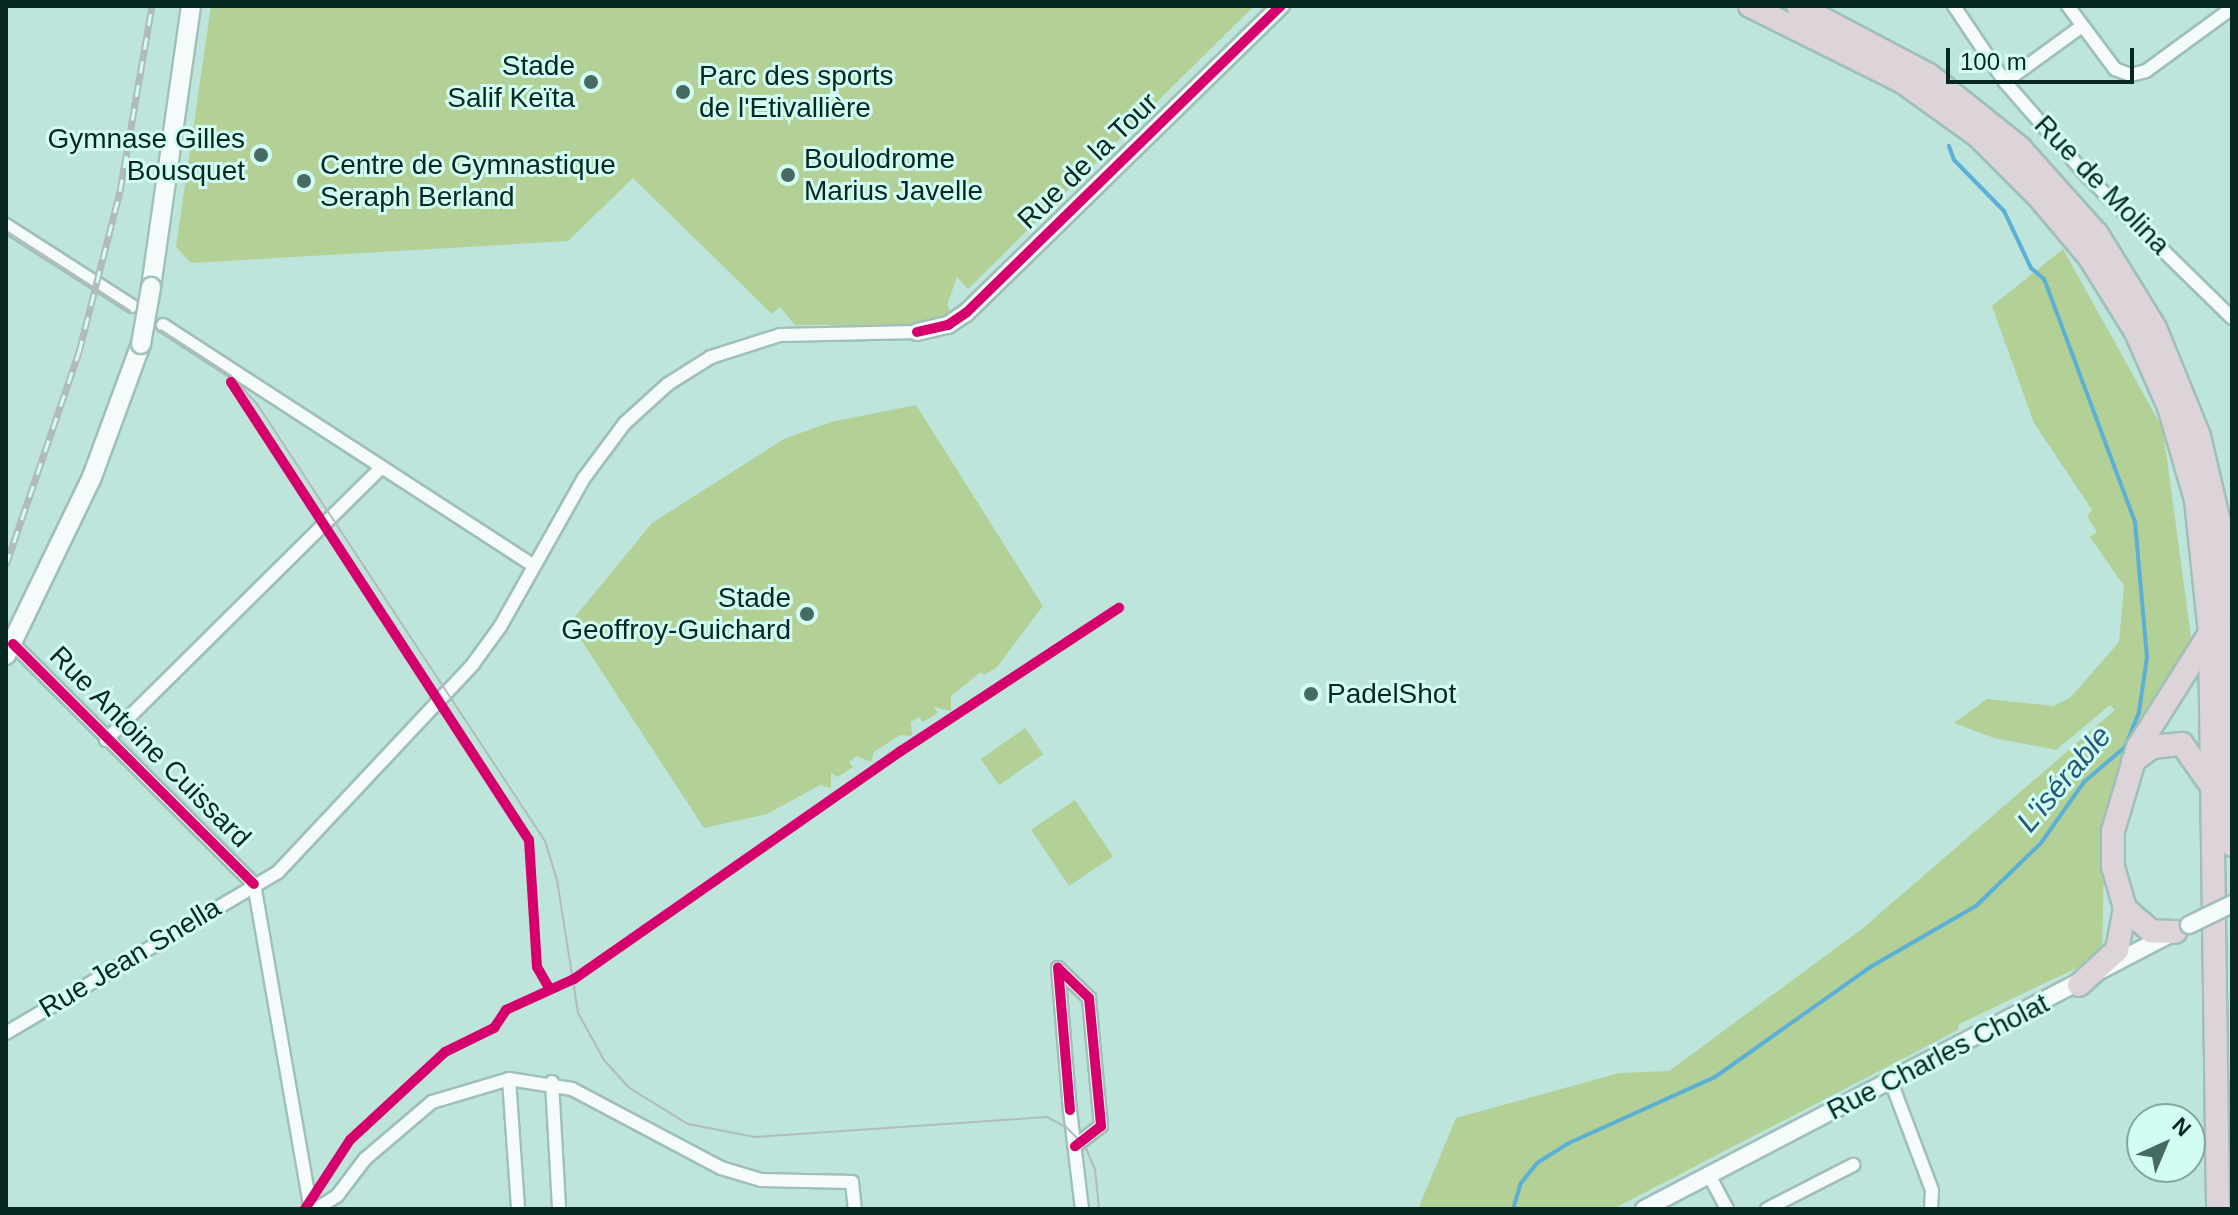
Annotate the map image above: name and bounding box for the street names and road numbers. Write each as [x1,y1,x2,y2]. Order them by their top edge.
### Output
street label: Rue de la Tour [1011,86,1165,236]
street label: Rue de Molina [2027,108,2177,262]
street label: Rue Antoine Cuissard [42,639,258,855]
street label: Rue Jean Snella [33,891,227,1025]
street label: Rue Charles Cholat [1822,987,2054,1127]

